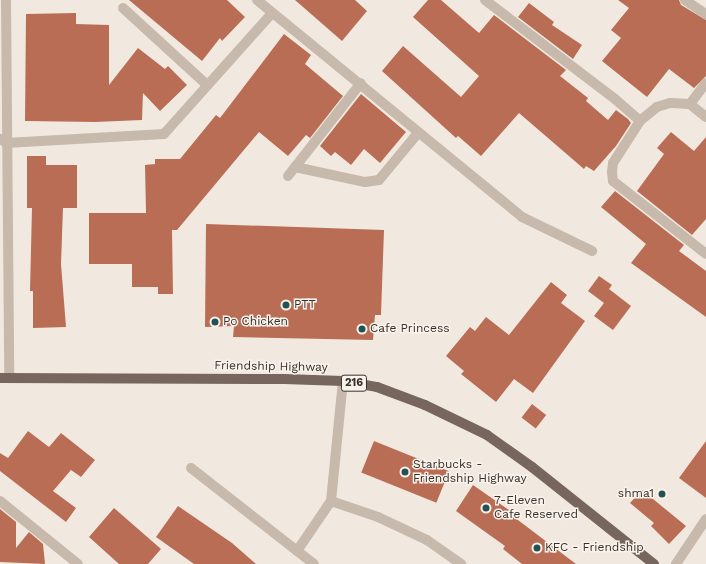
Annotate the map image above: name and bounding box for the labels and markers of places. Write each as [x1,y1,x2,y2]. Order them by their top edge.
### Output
place label: PTT [294,298,316,312]
marker: PTT [281,300,291,310]
place label: Po Chicken [223,315,288,329]
marker: Po Chicken [210,317,220,327]
place label: Cafe Princess [370,322,450,336]
marker: Cafe Princess [357,324,367,334]
place label: Starbucks - Friendship Highway [413,458,527,486]
marker: Starbucks - Friendship Highway [400,467,410,477]
place label: shma1 [618,487,654,501]
marker: shma1 [657,489,667,499]
place label: 7-Eleven Cafe Reserved [494,494,578,522]
marker: 7-Eleven Cafe Reserved [481,503,491,513]
place label: KFC - Friendship [545,541,644,555]
marker: KFC - Friendship [532,543,542,553]

